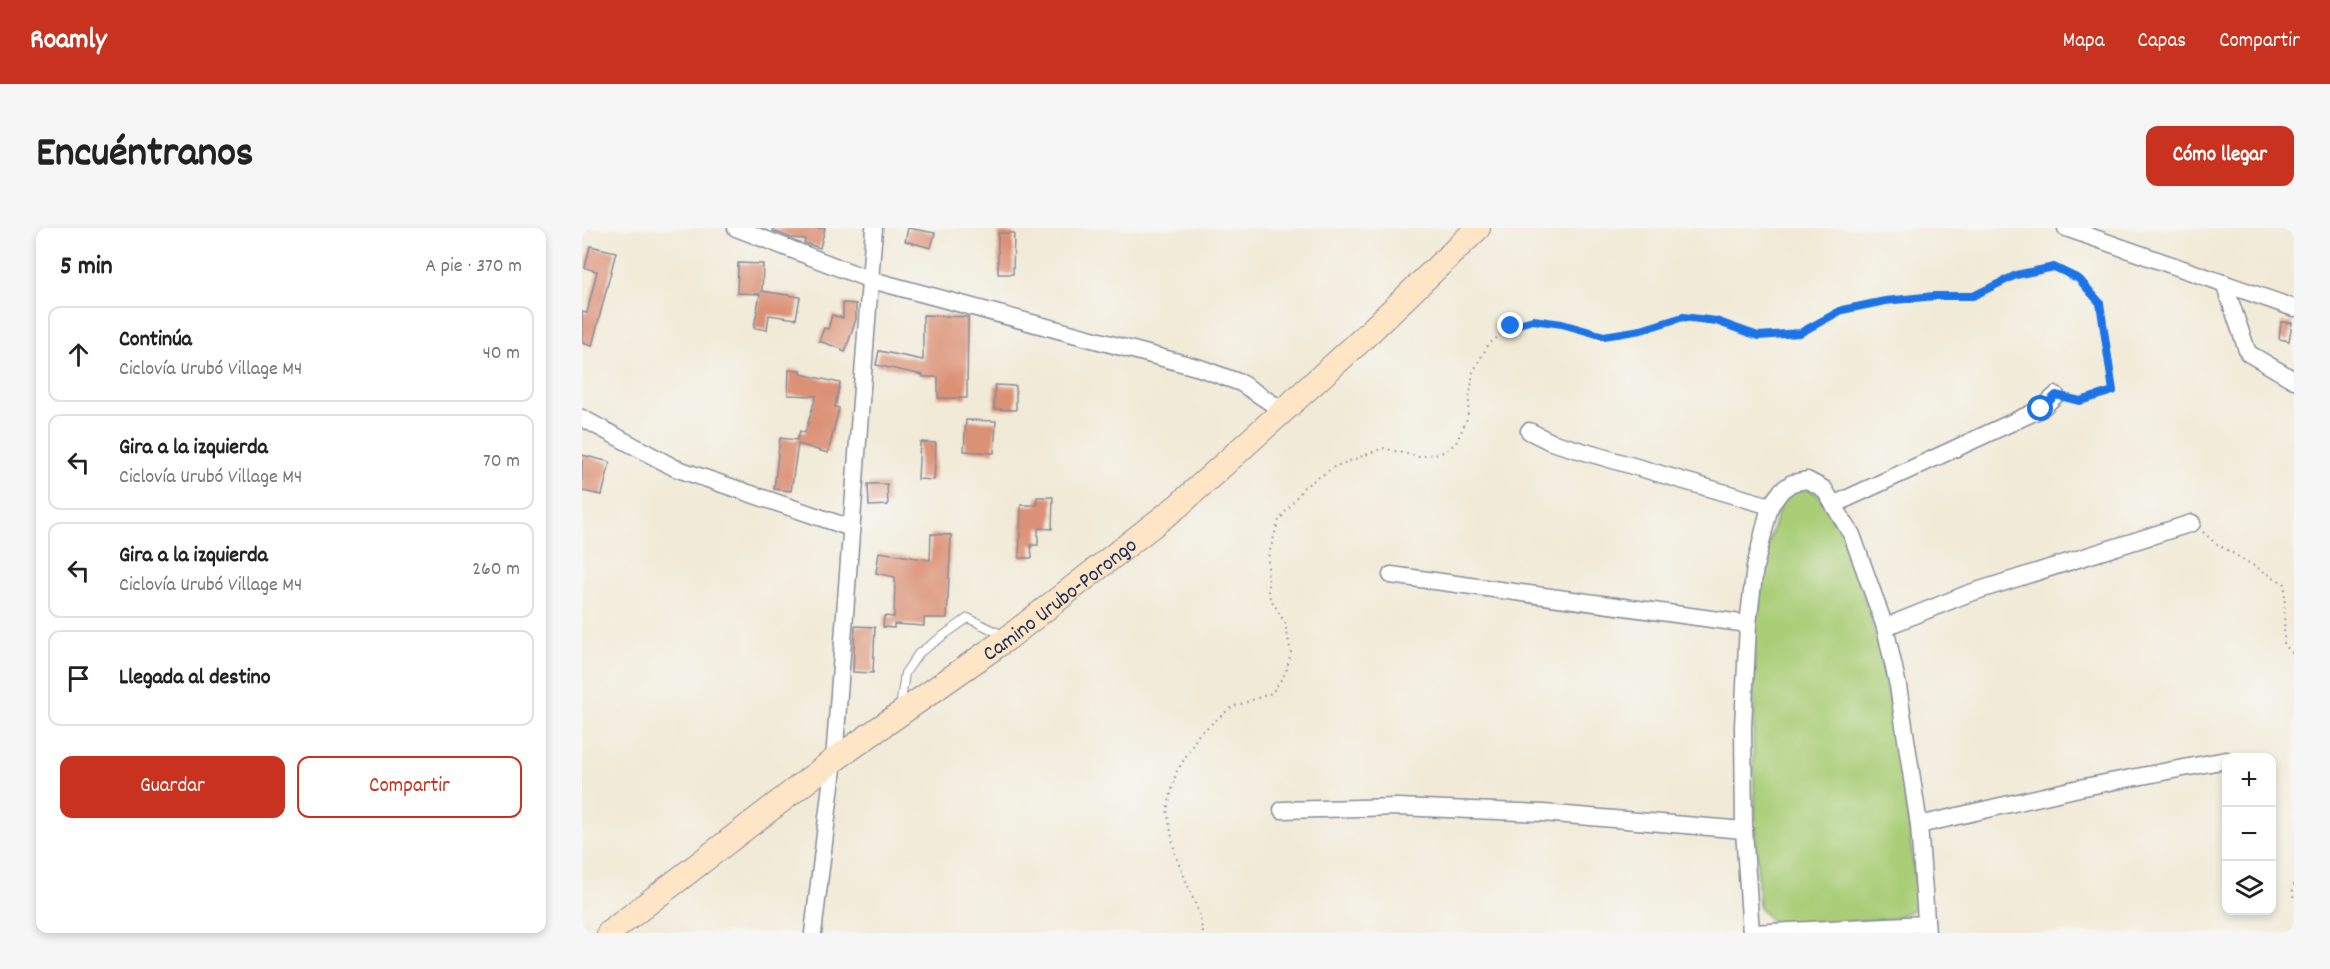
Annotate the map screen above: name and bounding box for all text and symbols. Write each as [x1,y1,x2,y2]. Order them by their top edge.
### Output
text: Roamly [30,22,106,62]
text: Mapa [2063,27,2105,57]
text: Capas [2138,27,2186,57]
text: Compartir [2219,27,2300,57]
text: Encuéntranos [36,126,254,186]
button: Cómo llegar [2146,126,2294,186]
text: 5 min [60,249,113,286]
text: A pie · 370 m [425,253,522,281]
route end [1497,312,1523,338]
text: Continúa [119,325,192,356]
icon: ahead [62,338,95,371]
text: 40 m [482,340,520,368]
text: Ciclovía Urubó Village M4 [119,356,302,384]
route start [2027,395,2053,421]
text: Gira a la izquierda [119,433,268,464]
icon: left [62,446,95,479]
text: 70 m [483,448,520,476]
text: Ciclovía Urubó Village M4 [119,464,302,492]
street label: Camino Urubo-Porongo [977,531,1145,670]
text: Gira a la izquierda [119,541,268,572]
icon: left [62,554,95,587]
text: 260 m [472,556,520,584]
text: Ciclovía Urubó Village M4 [119,572,302,600]
icon: arrive [62,662,95,695]
text: Llegada al destino [119,663,271,694]
map controls [2222,753,2276,915]
button: + [2222,753,2276,807]
button: Guardar [60,756,285,818]
button: Compartir [297,756,522,818]
button: − [2222,807,2276,861]
button: layers [2222,861,2276,915]

